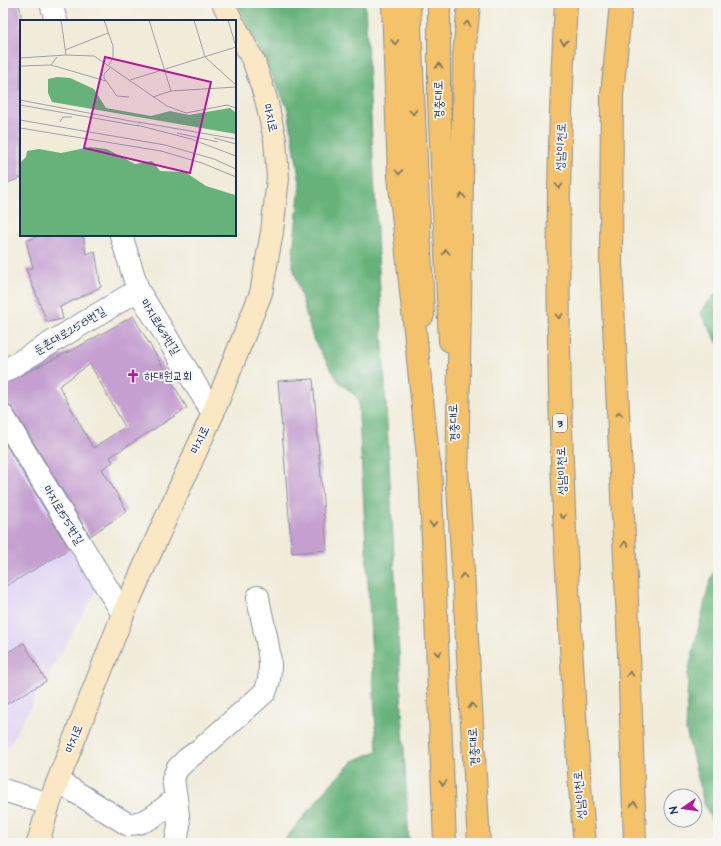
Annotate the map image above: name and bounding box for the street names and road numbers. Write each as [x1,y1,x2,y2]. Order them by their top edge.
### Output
street label: 경충대로 [430,81,448,119]
street label: 마지로 [258,102,282,134]
street label: 성남이천로 [552,123,570,171]
street label: 마지로163번길 [136,296,184,359]
street label: 둔촌대로258번길 [31,303,109,359]
street label: 경충대로 [445,403,463,443]
road number: 3 [553,414,567,432]
street label: 마지로 [186,423,214,457]
street label: 성남이천로 [553,447,571,495]
street label: 마지로155번길 [39,482,88,548]
street label: 마지로 [61,722,87,756]
street label: 경충대로 [464,727,484,767]
street label: 성남이천로 [569,770,591,820]

